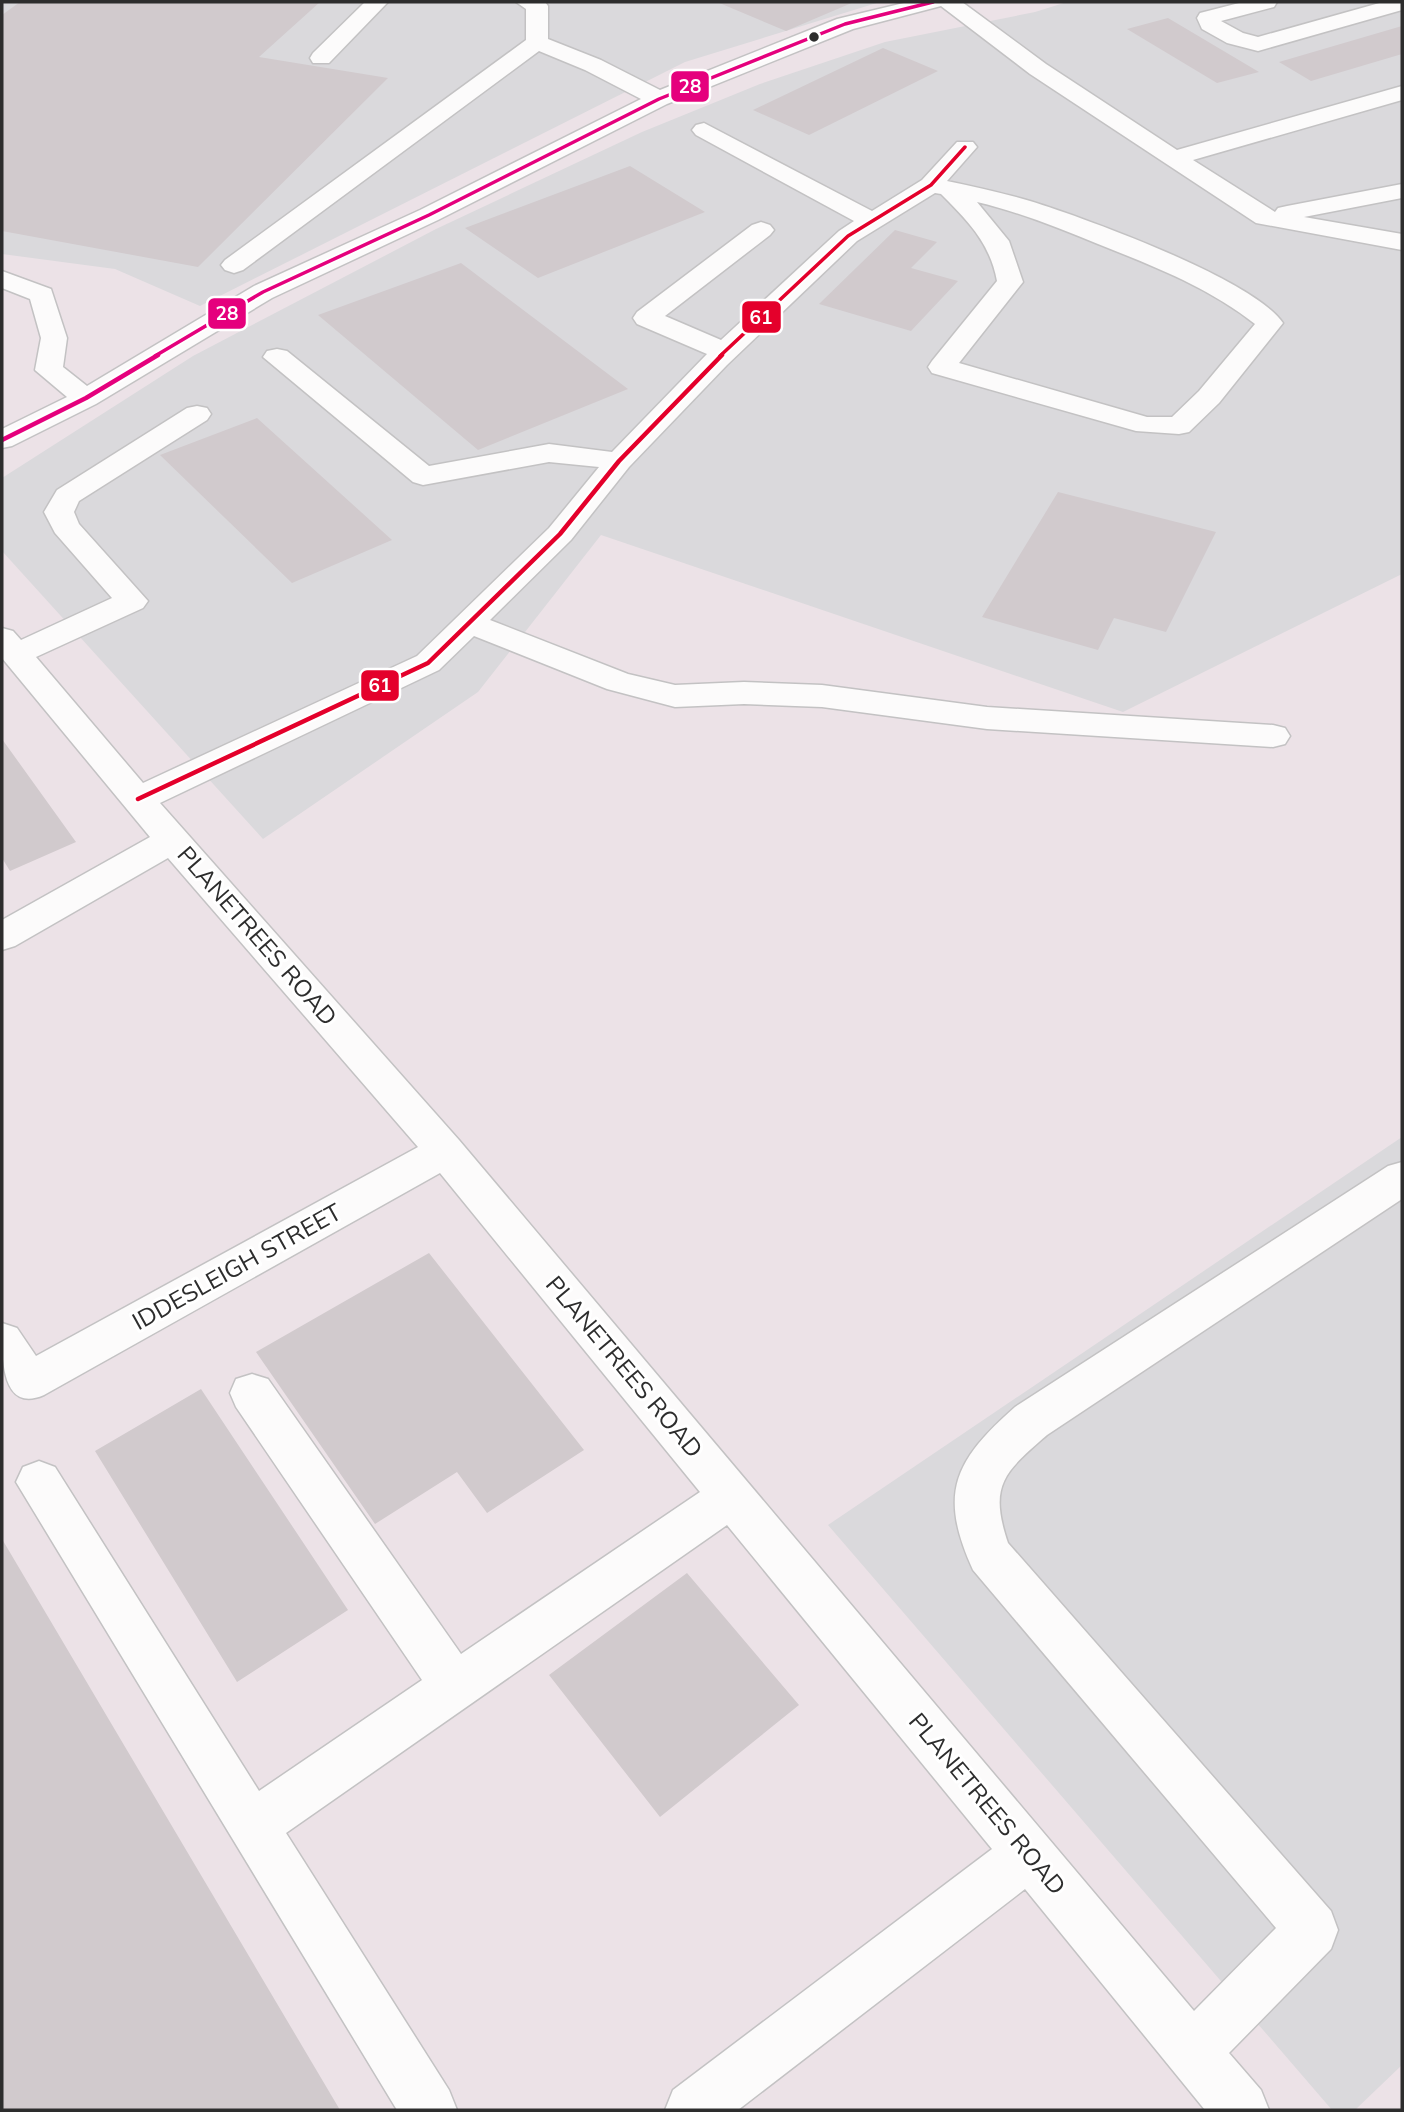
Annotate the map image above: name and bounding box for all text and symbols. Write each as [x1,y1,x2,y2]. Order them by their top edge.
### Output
unlabelled marker [807,30,821,44]
line badge: 28 [670,70,710,103]
text: 28 [679,74,701,98]
line badge: 28 [207,297,247,330]
line badge: 61 [741,300,782,334]
text: 28 [216,301,238,325]
text: 61 [750,305,772,329]
line badge: 61 [360,669,400,702]
text: 61 [369,673,391,697]
street label: PLANETREES ROAD [172,839,344,1031]
street label: IDDESLEIGH STREET [127,1196,347,1336]
street label: PLANETREES ROAD [540,1269,710,1463]
street label: PLANETREES ROAD [903,1706,1073,1900]

